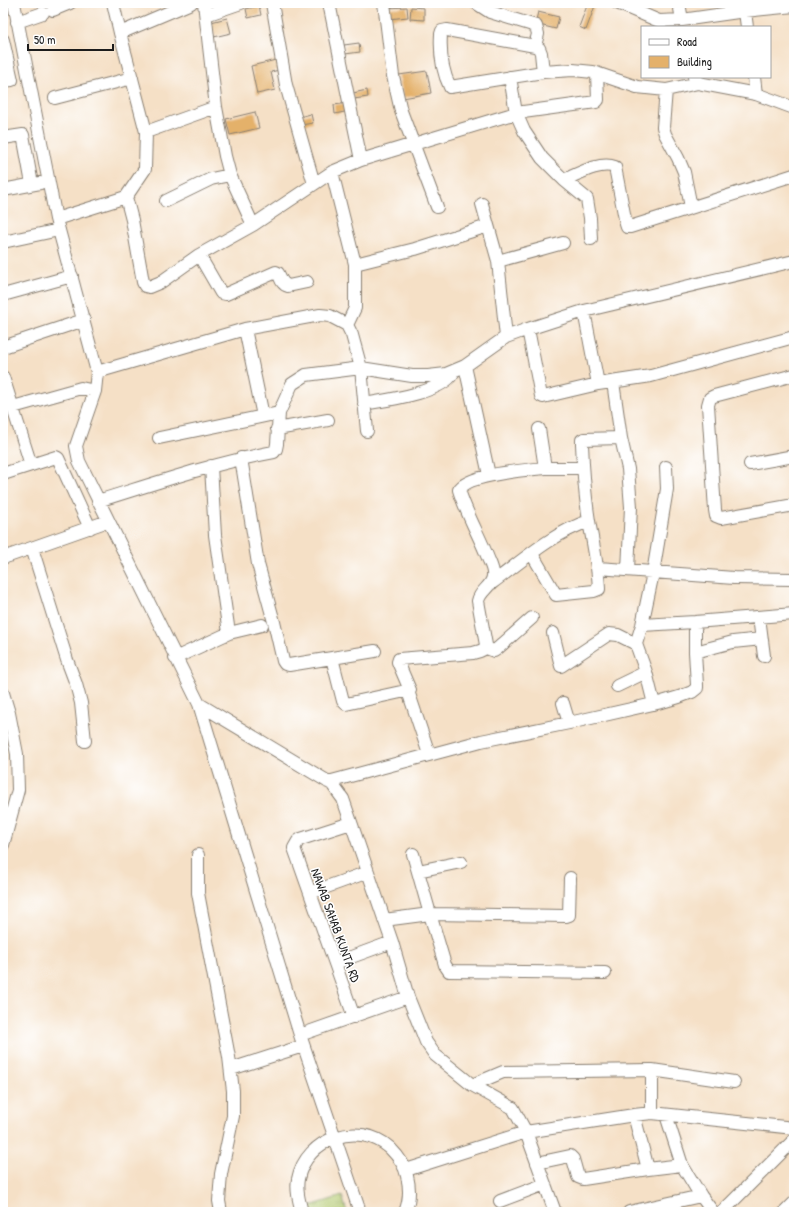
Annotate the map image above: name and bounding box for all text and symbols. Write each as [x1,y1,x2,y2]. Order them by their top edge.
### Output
scale bar [28,26,113,52]
legend [641,26,771,78]
text: 50 m [34,31,55,48]
text: Road [677,33,697,50]
text: Building [677,53,712,70]
street label: NAWAB SAHAB KUNTA RD [307,866,365,985]

